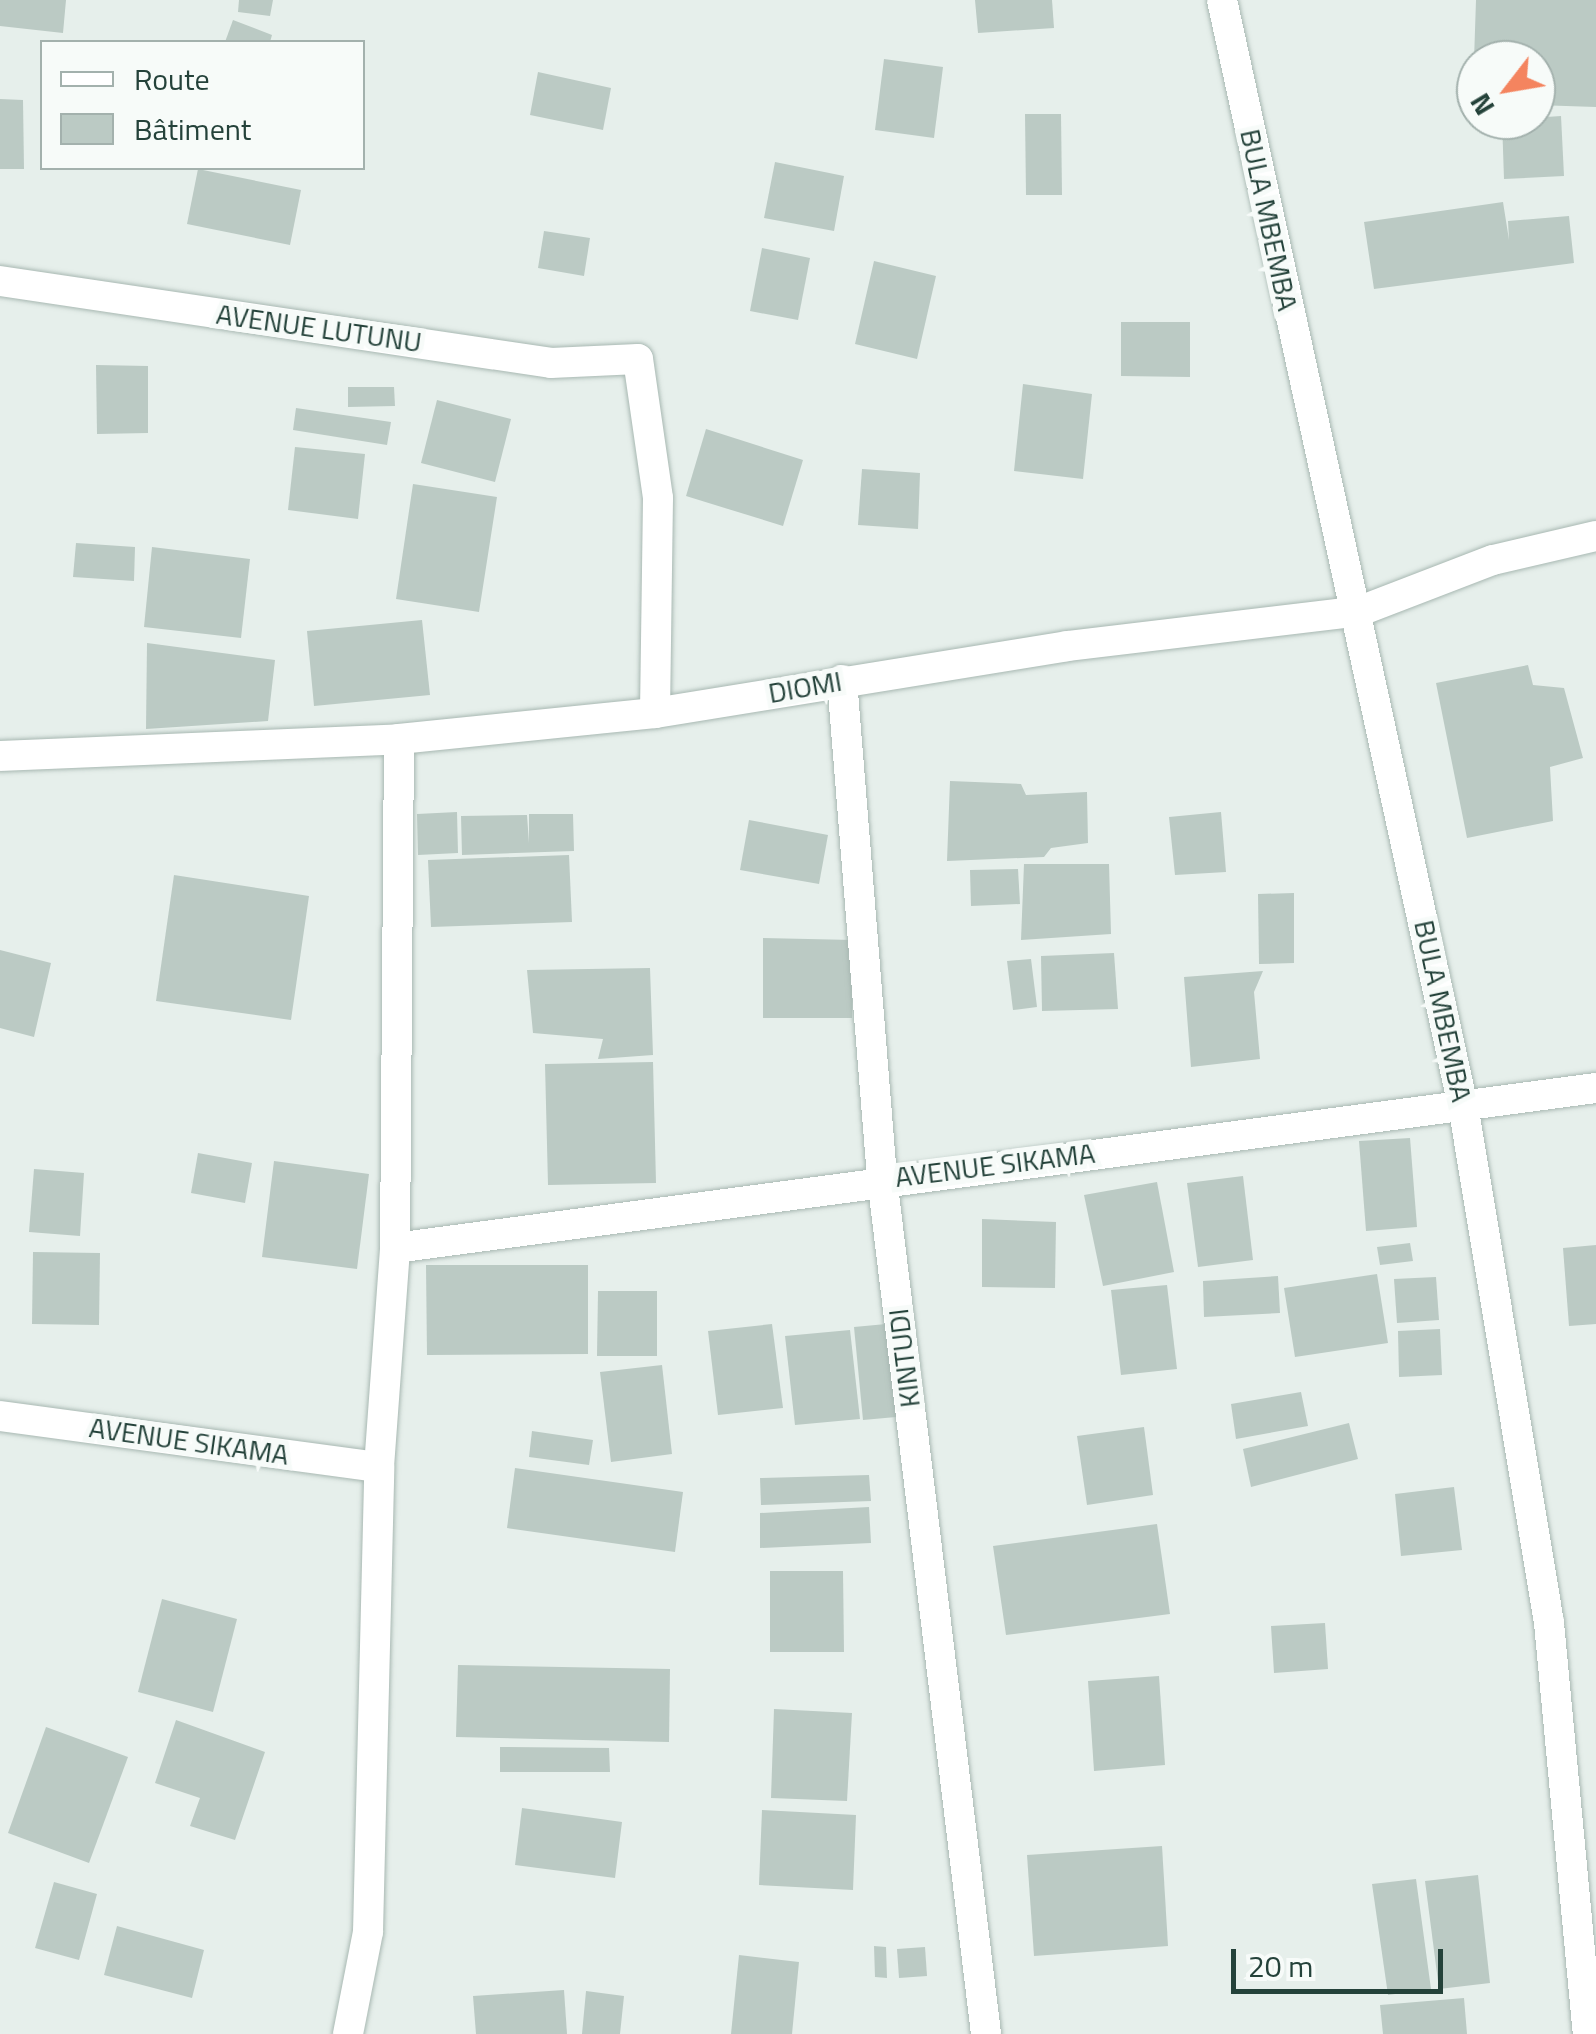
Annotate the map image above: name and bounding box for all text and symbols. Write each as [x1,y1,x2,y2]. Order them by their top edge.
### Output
legend [40,40,365,170]
north arrow [1456,40,1556,140]
text: Route [134,56,210,102]
text: N [1458,85,1505,124]
text: Bâtiment [134,106,251,152]
street label: BULA MBEMBA [1233,126,1305,314]
street label: AVENUE LUTUNU [214,297,424,359]
street label: DIOMI [766,664,844,710]
street label: BULA MBEMBA [1407,917,1479,1105]
street label: AVENUE SIKAMA [893,1136,1097,1194]
street label: KINTUDI [881,1307,927,1409]
street label: AVENUE SIKAMA [87,1410,291,1472]
scale bar [1236,1929,1448,1991]
text: 20 m [1248,1943,1313,1989]

